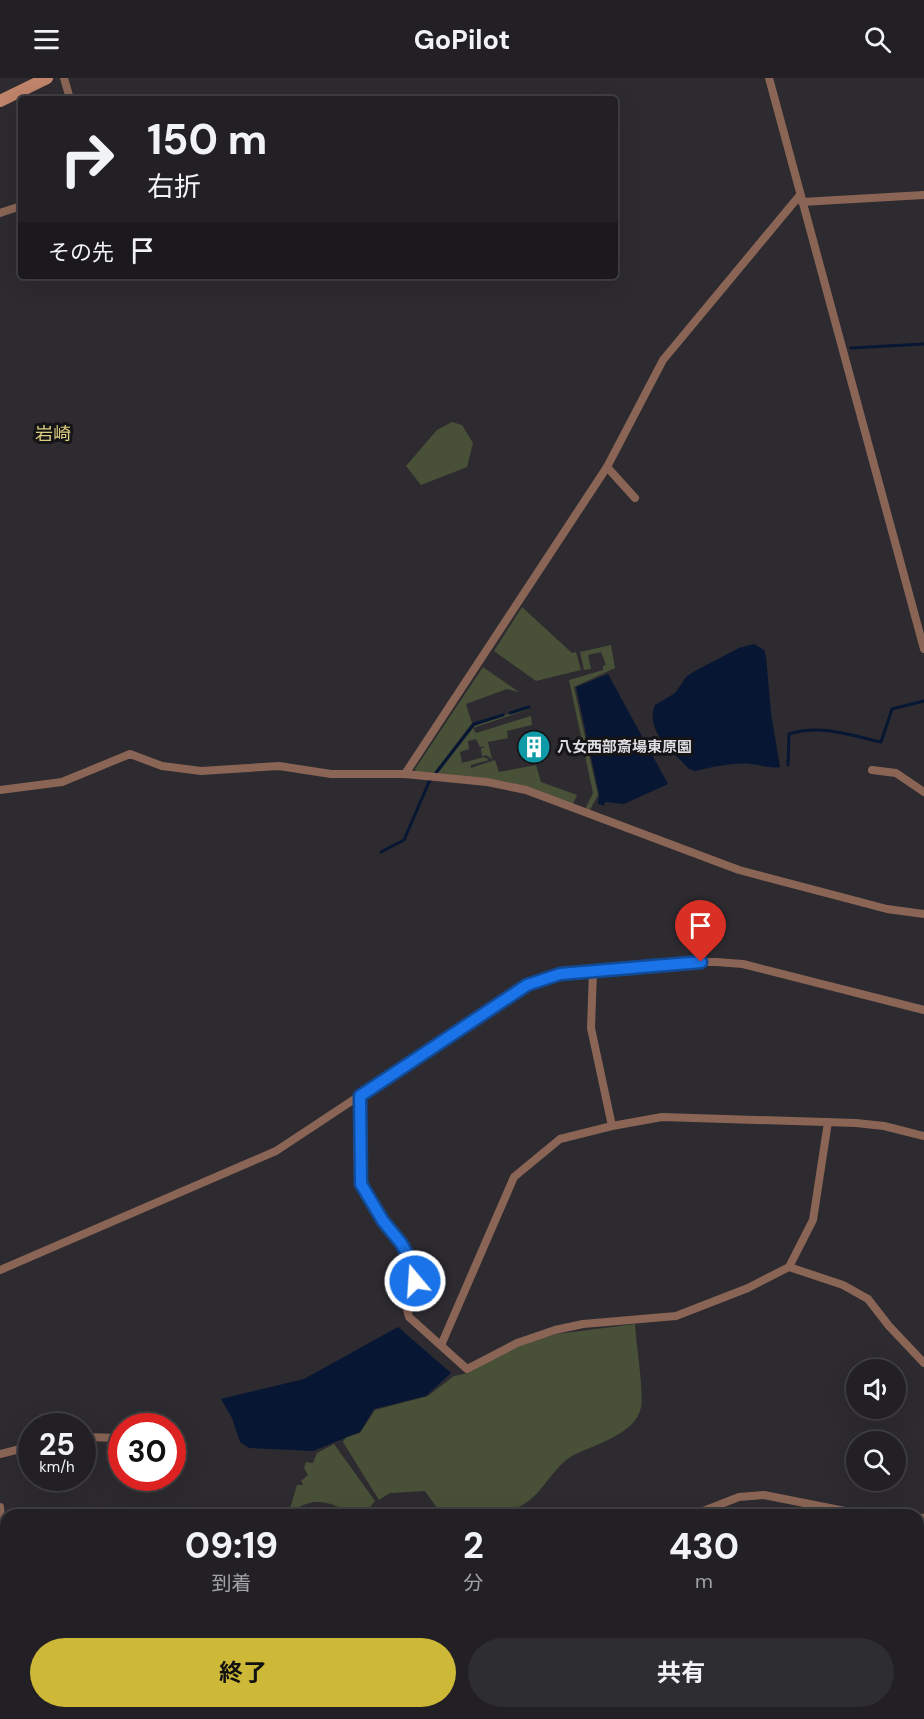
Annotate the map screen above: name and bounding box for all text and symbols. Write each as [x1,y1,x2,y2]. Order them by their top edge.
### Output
text: GoPilot [414,22,510,57]
icon: menu [30,23,63,56]
icon: search [861,23,894,56]
text: 150 m [147,112,267,167]
icon: right [48,120,126,198]
text: 右折 [147,169,201,204]
icon: arrive [126,234,159,267]
text: その先 [48,238,114,267]
district label: 岩崎 [35,422,71,446]
building icon: 八女西部斎場東原園 [516,729,552,765]
place label: 八女西部斎場東原園 [557,737,692,757]
pin [675,900,726,962]
icon: arrive [684,909,717,942]
position arrow [383,1249,447,1313]
map controls [846,1359,906,1491]
button: sound [846,1359,906,1419]
speed limit sign: 30 [108,1413,186,1491]
text: 25 [39,1425,75,1464]
button: search [846,1431,906,1491]
text: km/h [39,1457,75,1477]
text: 09:19 [185,1522,278,1569]
text: 2 [463,1522,484,1569]
text: 430 [669,1523,739,1570]
text: m [695,1568,713,1594]
text: 到着 [212,1570,252,1596]
text: 分 [463,1570,483,1596]
button: 終了 [30,1638,456,1707]
button: 共有 [468,1638,894,1707]

